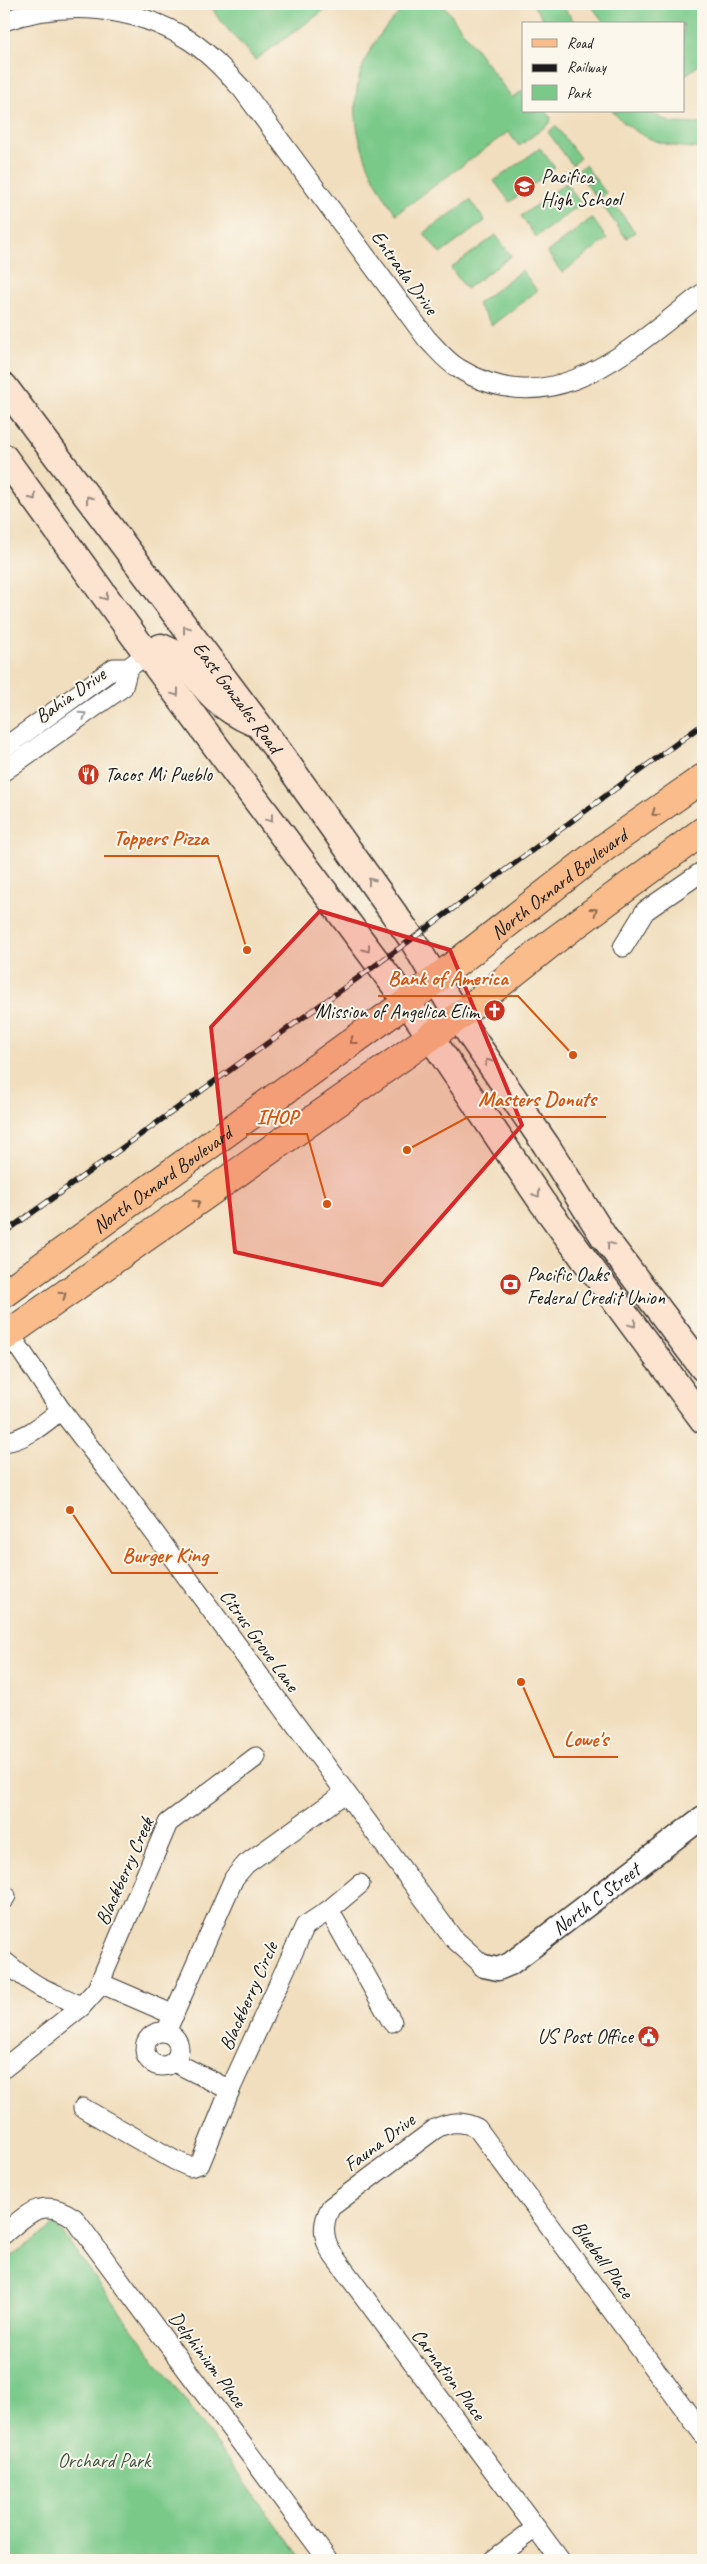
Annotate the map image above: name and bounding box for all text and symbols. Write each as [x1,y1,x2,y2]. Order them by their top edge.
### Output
legend [522,22,684,112]
text: Road [567,34,594,53]
text: Railway [567,58,608,77]
text: Park [567,84,592,103]
place label: Pacifica High School [541,164,625,212]
school or university icon: Pacifica High School [513,175,537,199]
street label: Entrada Drive [366,225,445,321]
one-way arrow [27,491,35,500]
one-way arrow [86,496,94,505]
one-way arrow [100,591,108,600]
one-way arrow [183,625,192,635]
street label: East Gonzales Road [187,637,289,761]
street label: Bahia Drive [30,661,112,729]
one-way arrow [170,687,179,697]
one-way arrow [77,712,87,721]
restaurant icon: Tacos Mi Pueblo [77,762,101,786]
place label: Tacos Mi Pueblo [105,762,213,787]
one-way arrow [651,807,661,816]
one-way arrow [264,813,274,822]
callout: Toppers Pizza [104,820,218,856]
street label: North Oxnard Boulevard [486,822,635,945]
text: Toppers Pizza [114,825,210,851]
one-way arrow [368,878,376,887]
one-way arrow [588,908,598,917]
one-way arrow [361,943,370,953]
callout: Bank of America [378,960,518,996]
text: Bank of America [388,965,509,991]
place label: Mission of Angelica Elim [315,999,481,1024]
church icon: Mission of Angelica Elim [483,999,507,1023]
one-way arrow [349,1035,359,1044]
one-way arrow [485,1058,494,1067]
callout: Masters Donuts [468,1081,606,1117]
text: Masters Donuts [478,1086,598,1112]
callout: IHOP [246,1098,307,1134]
text: IHOP [256,1104,301,1130]
street label: North Oxnard Boulevard [87,1119,239,1239]
one-way arrow [531,1188,540,1197]
one-way arrow [191,1200,200,1209]
one-way arrow [608,1242,616,1251]
place label: Pacific Oaks Federal Credit Union [527,1262,666,1310]
bank icon: Pacific Oaks Federal Credit Union [499,1273,523,1297]
one-way arrow [57,1292,67,1301]
one-way arrow [627,1318,636,1328]
callout: Burger King [112,1537,218,1573]
text: Burger King [122,1542,210,1568]
street label: Citrus Grove Lane [214,1584,306,1697]
callout: Lowe's [554,1721,618,1757]
text: Lowe's [564,1726,611,1752]
street label: Blackberry Creek [90,1812,160,1929]
street label: North C Street [547,1856,648,1941]
street label: Blackberry Circle [213,1937,284,2054]
place label: US Post Office [537,2024,634,2049]
public building icon: US Post Office [637,2024,661,2048]
street label: Fauna Drive [339,2107,421,2177]
street label: Bluebell Place [566,2216,640,2304]
street label: Delphinium Place [163,2306,253,2413]
street label: Carnation Place [406,2324,492,2426]
park label: Orchard Park [58,2448,152,2473]

